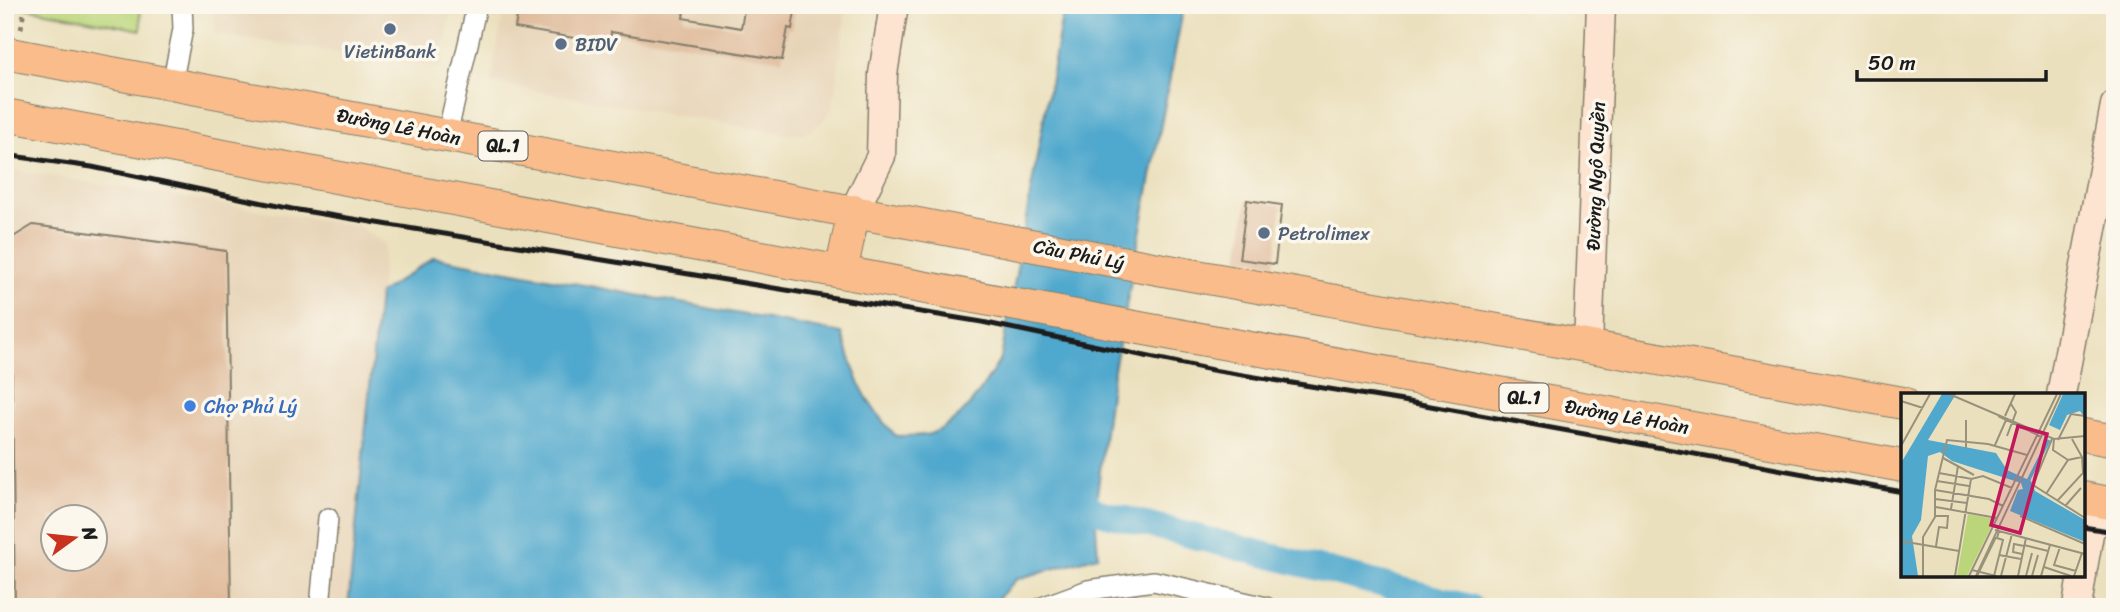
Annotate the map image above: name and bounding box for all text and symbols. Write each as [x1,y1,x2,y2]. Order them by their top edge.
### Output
marker: VietinBank [382,21,398,37]
place label: BIDV [575,28,618,61]
place label: VietinBank [344,35,437,68]
marker: BIDV [553,36,569,52]
scale bar [1857,38,2046,82]
text: 50 m [1868,44,1916,82]
street label: Đường Lê Hoàn [334,98,464,155]
street label: Đường Ngô Quyền [1576,101,1615,251]
road number: QL.1 [478,132,528,160]
place label: Petrolimex [1278,217,1370,250]
marker: Petrolimex [1256,225,1272,241]
street label: Cầu Phủ Lý [1031,230,1127,279]
road number: QL.1 [1500,384,1548,412]
street label: Đường Lê Hoàn [1562,389,1692,444]
place label: Chợ Phủ Lý [204,390,297,423]
inset map [1901,393,2085,577]
marker: Chợ Phủ Lý [182,398,198,414]
north arrow [38,504,108,574]
text: N [72,522,108,545]

